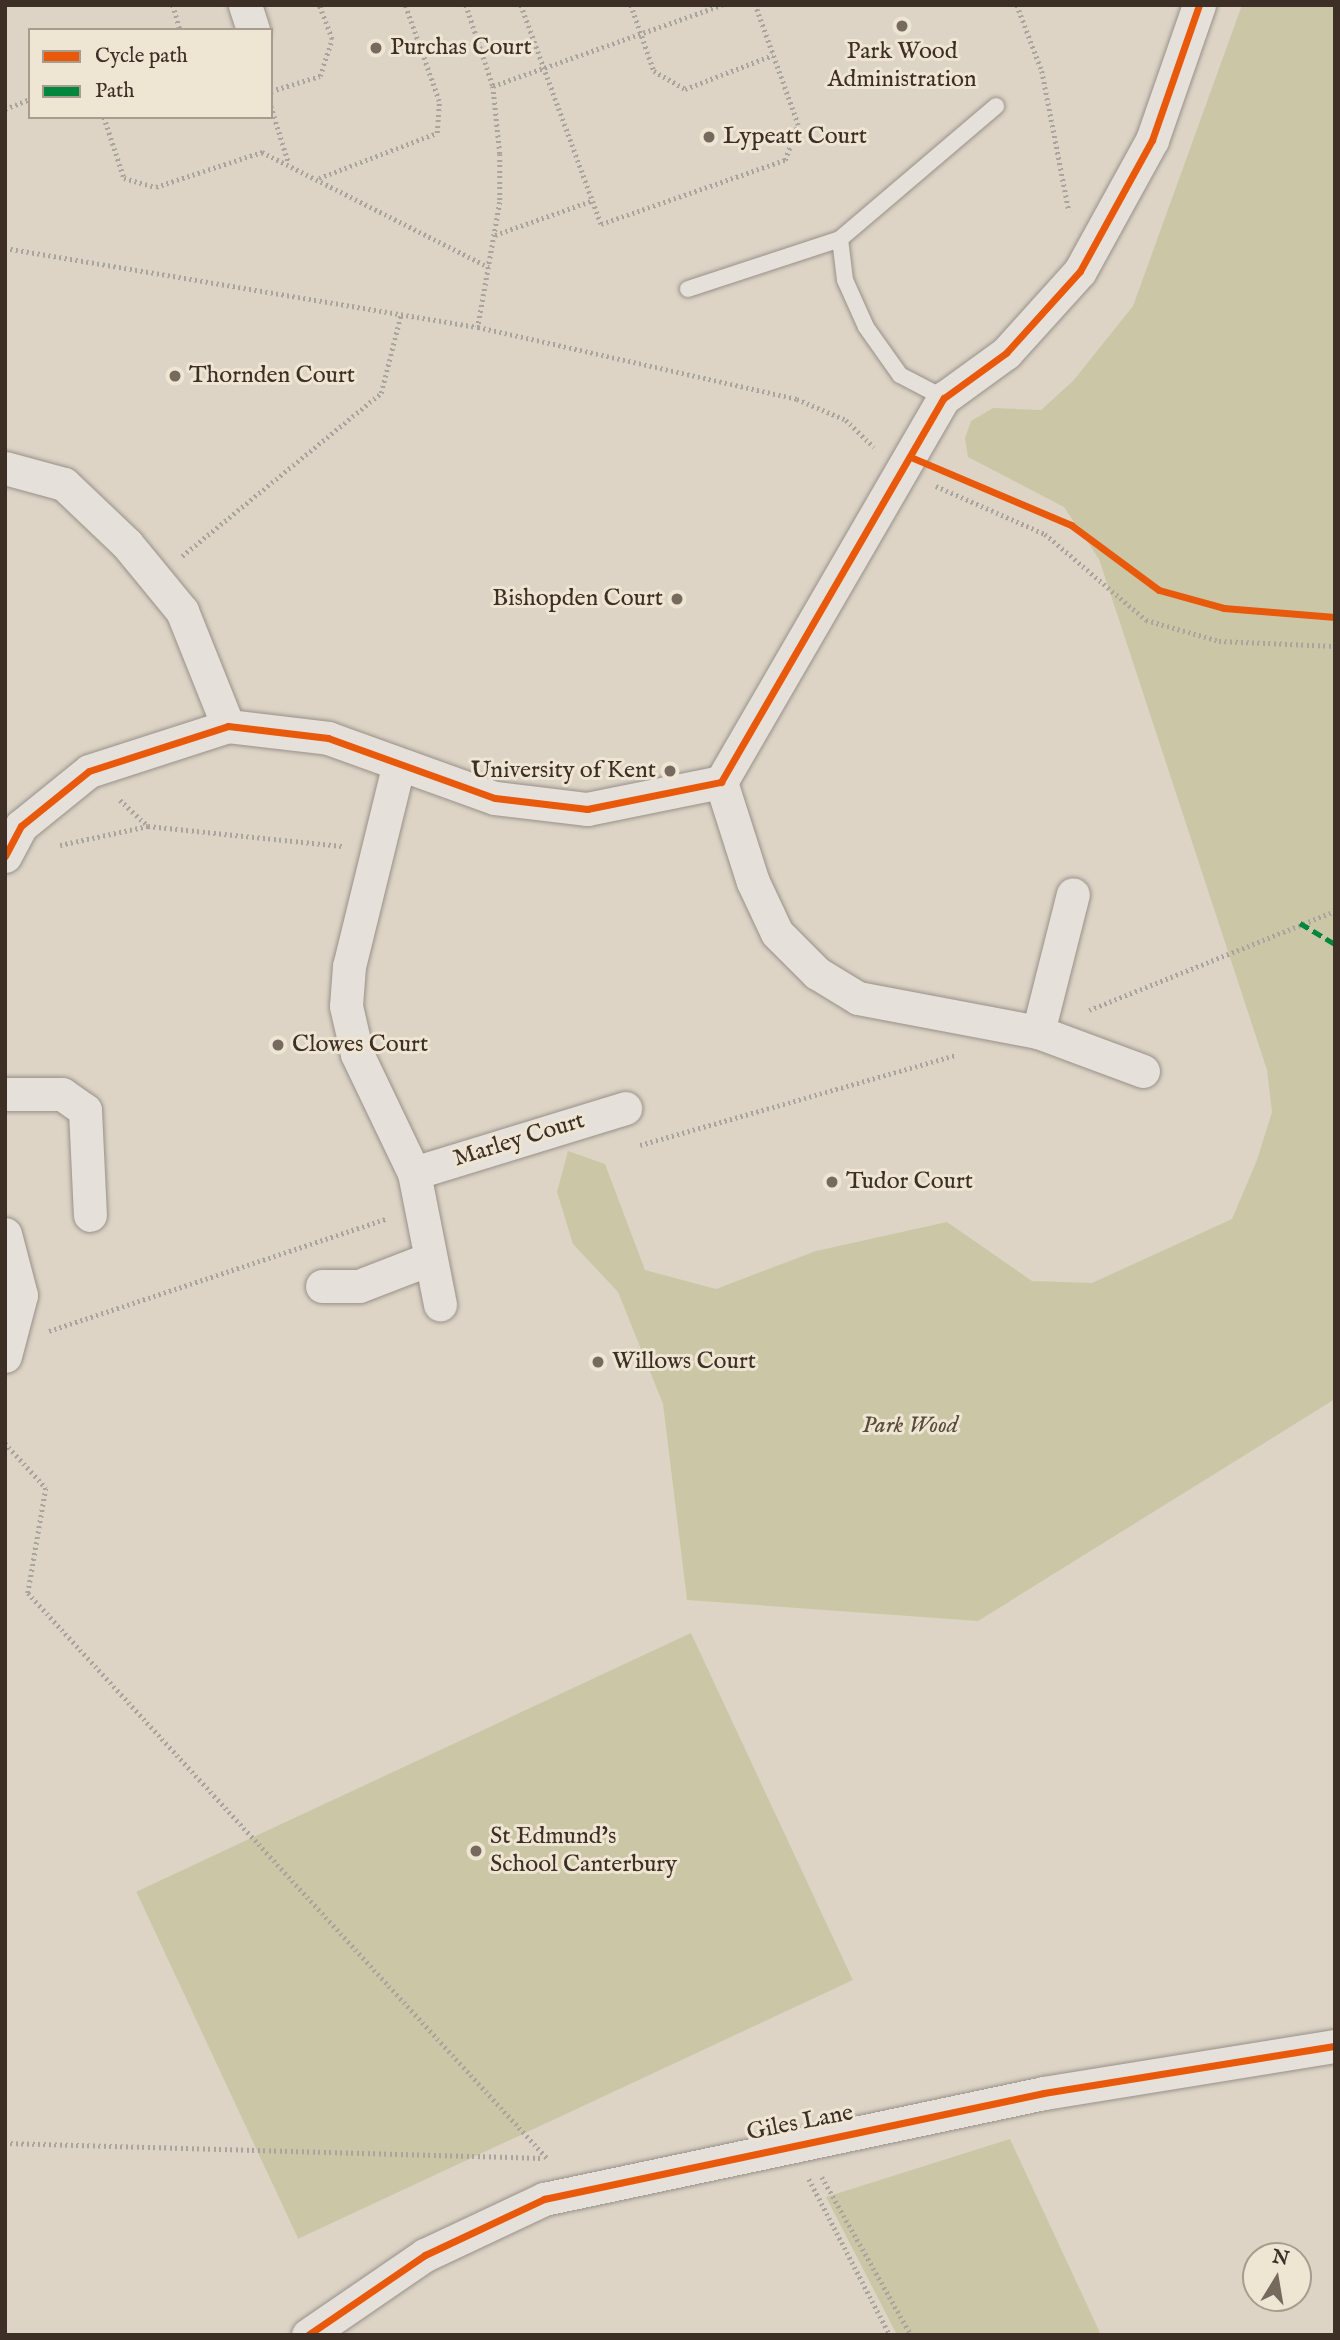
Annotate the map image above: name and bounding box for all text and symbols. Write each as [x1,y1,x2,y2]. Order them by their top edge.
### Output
marker: Park Wood Administration [894,18,910,34]
legend [28,28,273,119]
place label: Purchas Court [390,34,532,62]
place label: Park Wood Administration [827,38,977,94]
marker: Purchas Court [368,40,384,56]
text: Cycle path [95,43,188,70]
text: Path [95,78,134,105]
place label: Lypeatt Court [723,123,867,151]
marker: Lypeatt Court [701,129,717,145]
place label: Thornden Court [189,362,355,390]
marker: Thornden Court [167,368,183,384]
place label: Bishopden Court [492,585,663,613]
marker: Bishopden Court [669,591,685,607]
place label: University of Kent [471,757,656,785]
marker: University of Kent [662,763,678,779]
place label: Clowes Court [292,1031,428,1059]
marker: Clowes Court [270,1037,286,1053]
street label: Marley Court [450,1106,588,1174]
place label: Tudor Court [846,1168,973,1196]
marker: Tudor Court [824,1174,840,1190]
place label: Willows Court [612,1348,756,1376]
marker: Willows Court [590,1354,606,1370]
park label: Park Wood [862,1412,958,1440]
place label: St Edmund's School Canterbury [490,1823,677,1879]
marker: St Edmund's School Canterbury [468,1843,484,1859]
street label: Giles Lane [744,2099,856,2147]
north arrow [1242,2242,1312,2312]
text: N [1270,2245,1291,2272]

